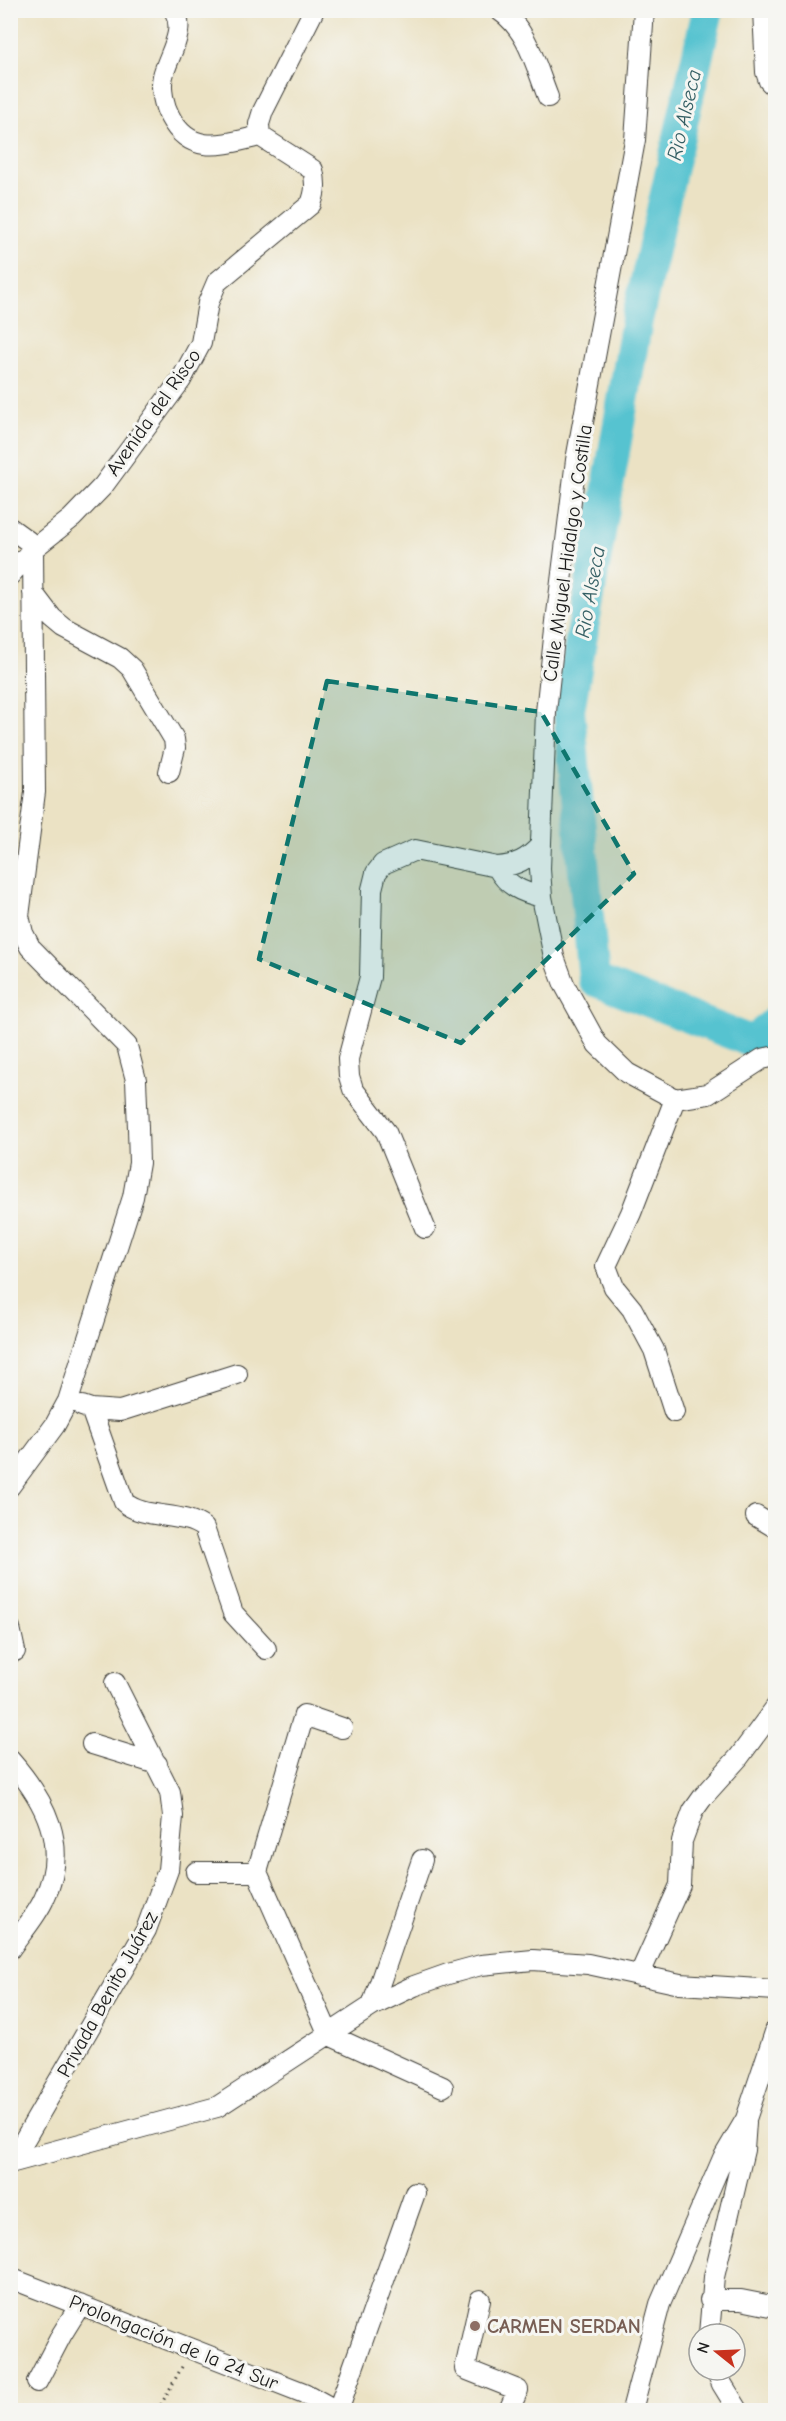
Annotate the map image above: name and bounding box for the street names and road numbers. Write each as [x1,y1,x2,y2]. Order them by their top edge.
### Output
street label: Avenida del Risco [101,344,206,480]
street label: Calle Miguel Hidalgo y Costilla [538,423,597,683]
street label: Privada Benito Juárez [52,1907,163,2081]
street label: Prolongación de la 24 Sur [66,2290,282,2395]

